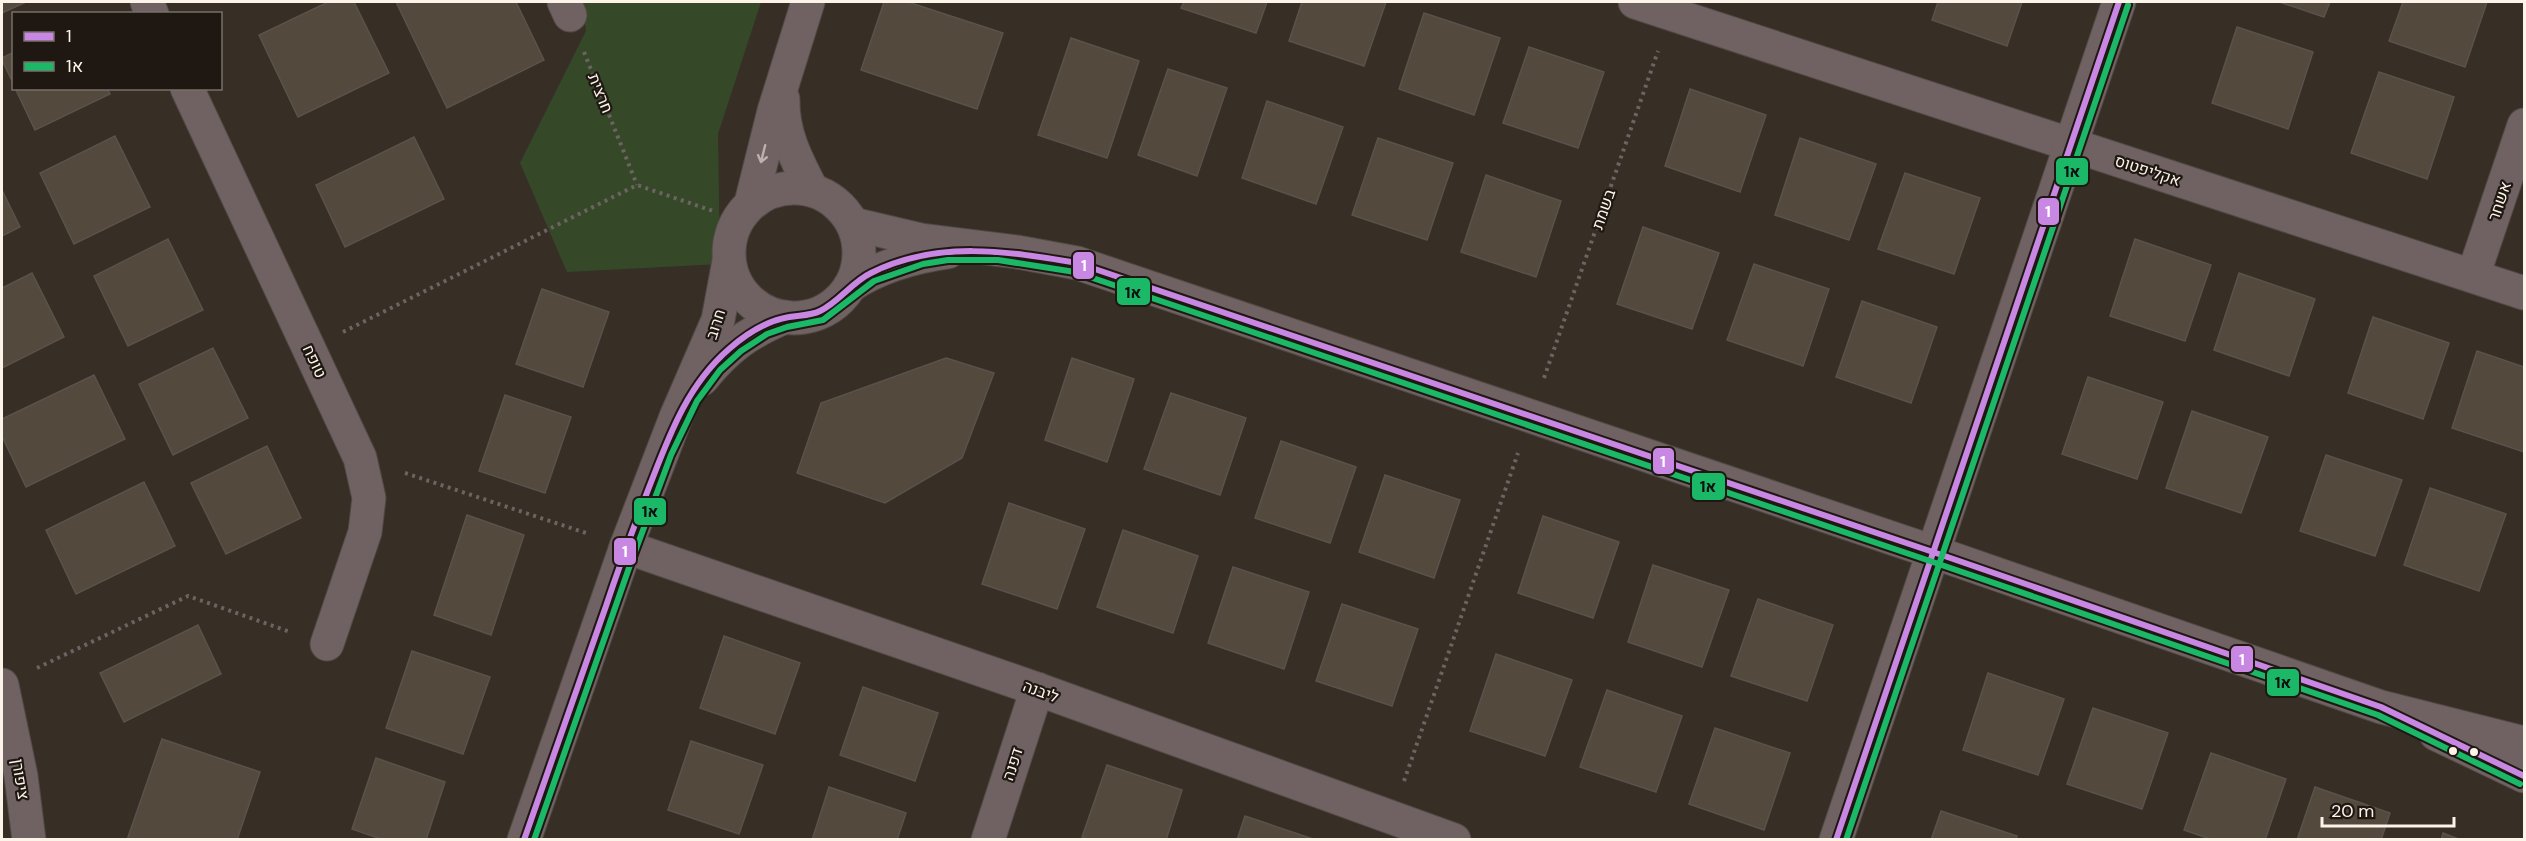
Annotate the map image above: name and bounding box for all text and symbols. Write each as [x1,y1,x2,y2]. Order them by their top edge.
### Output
legend [12,12,222,90]
text: 1 [66,24,72,48]
text: 1א [66,54,83,78]
street label: חרצית [583,70,618,116]
one-way arrow [757,144,769,163]
street label: אקליפטוס [2112,150,2183,191]
line badge: 1א [2055,157,2089,186]
text: 1א [2064,161,2081,182]
street label: אשחר [2483,179,2516,224]
street label: בשמת [1587,186,1620,232]
line badge: 1 [2037,197,2060,226]
text: 1 [2045,201,2051,222]
line badge: 1 [1072,251,1095,280]
text: 1 [1081,255,1087,276]
line badge: 1א [1116,277,1151,306]
text: 1א [1125,282,1142,303]
street label: חרוב [701,306,730,342]
street label: טופח [298,341,331,381]
line badge: 1 [1652,447,1675,475]
text: 1 [1660,451,1666,472]
line badge: 1א [1691,472,1726,501]
text: 1א [1700,476,1717,497]
line badge: 1א [633,497,667,526]
text: 1א [642,501,659,522]
line badge: 1 [613,537,637,566]
text: 1 [622,541,628,562]
line badge: 1 [2230,645,2254,673]
text: 1 [2239,649,2245,670]
line badge: 1א [2266,668,2300,697]
text: 1א [2275,672,2292,693]
street label: ליבנה [1020,675,1062,708]
street label: דפנה [997,745,1028,783]
unlabelled marker [2447,745,2459,757]
unlabelled marker [2468,746,2480,758]
street label: ציפורן [7,757,34,801]
scale bar [2322,790,2454,828]
text: 20 m [2331,799,2374,823]

